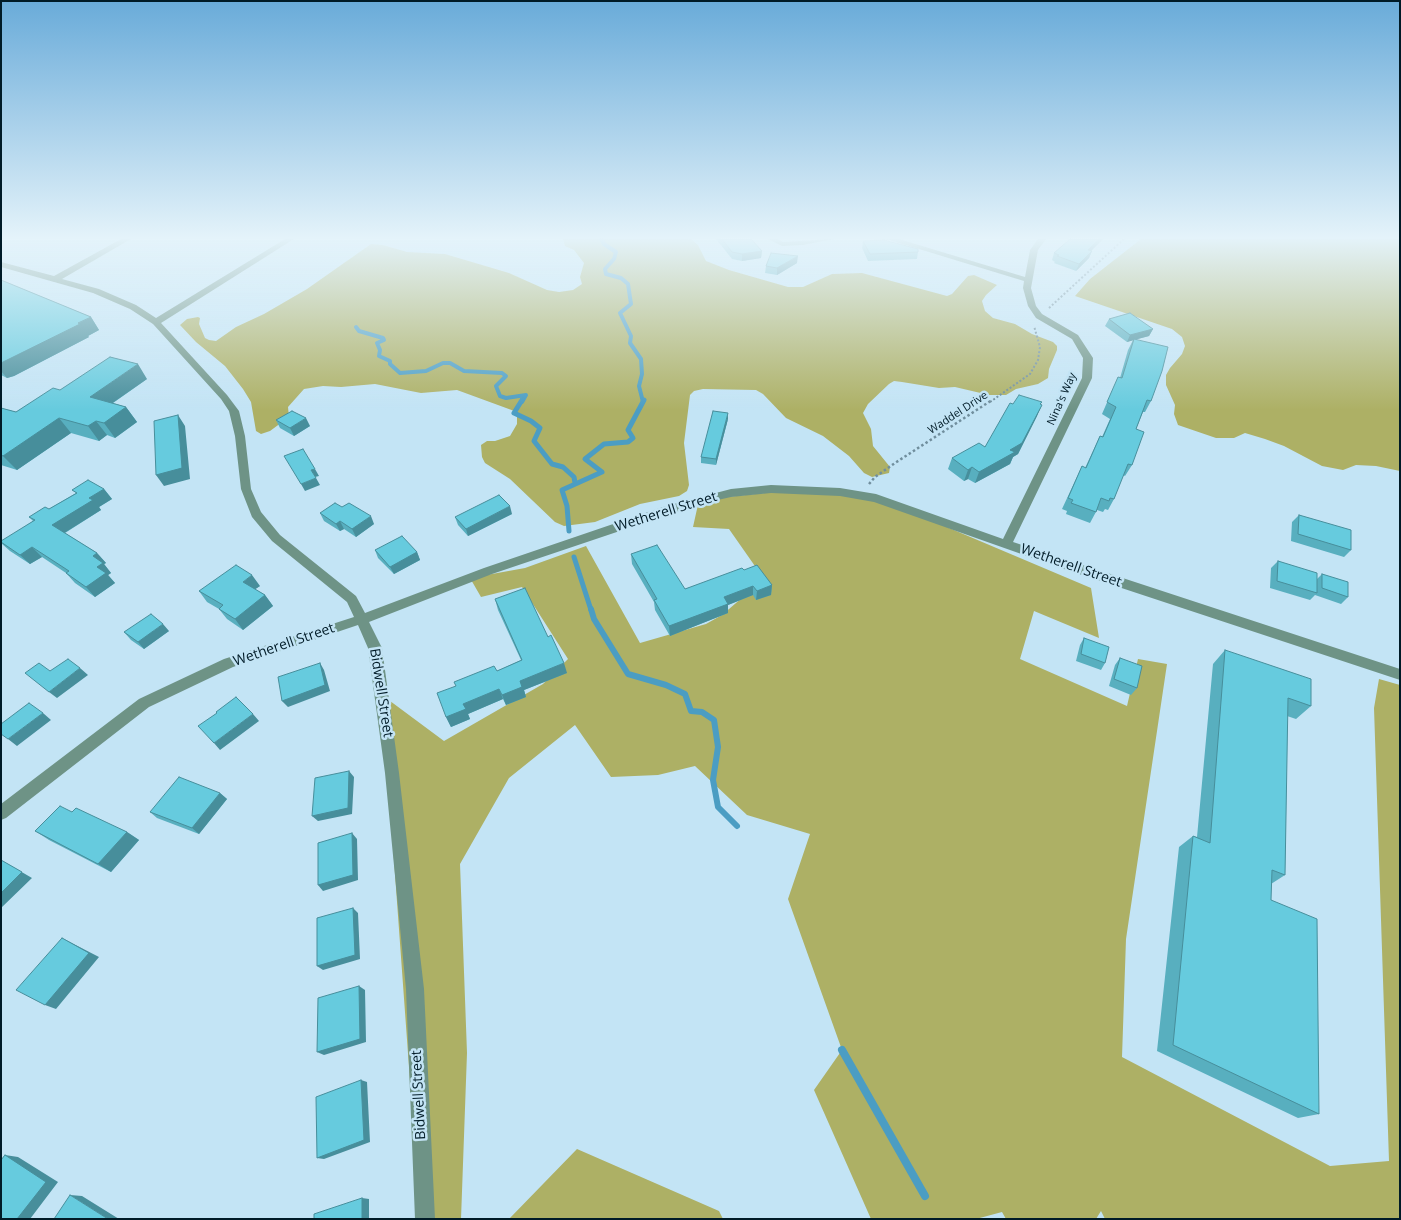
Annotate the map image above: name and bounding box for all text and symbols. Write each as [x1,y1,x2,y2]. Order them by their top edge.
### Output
street label: Nina's Way [1045,371,1079,427]
street label: Waddel Drive [926,389,990,437]
street label: Wetherell Street [613,489,719,535]
street label: Wetherell Street [1018,541,1124,591]
street label: Wetherell Street [231,620,337,670]
street label: Bidwell Street [366,647,396,739]
street label: Bidwell Street [408,1050,430,1140]

